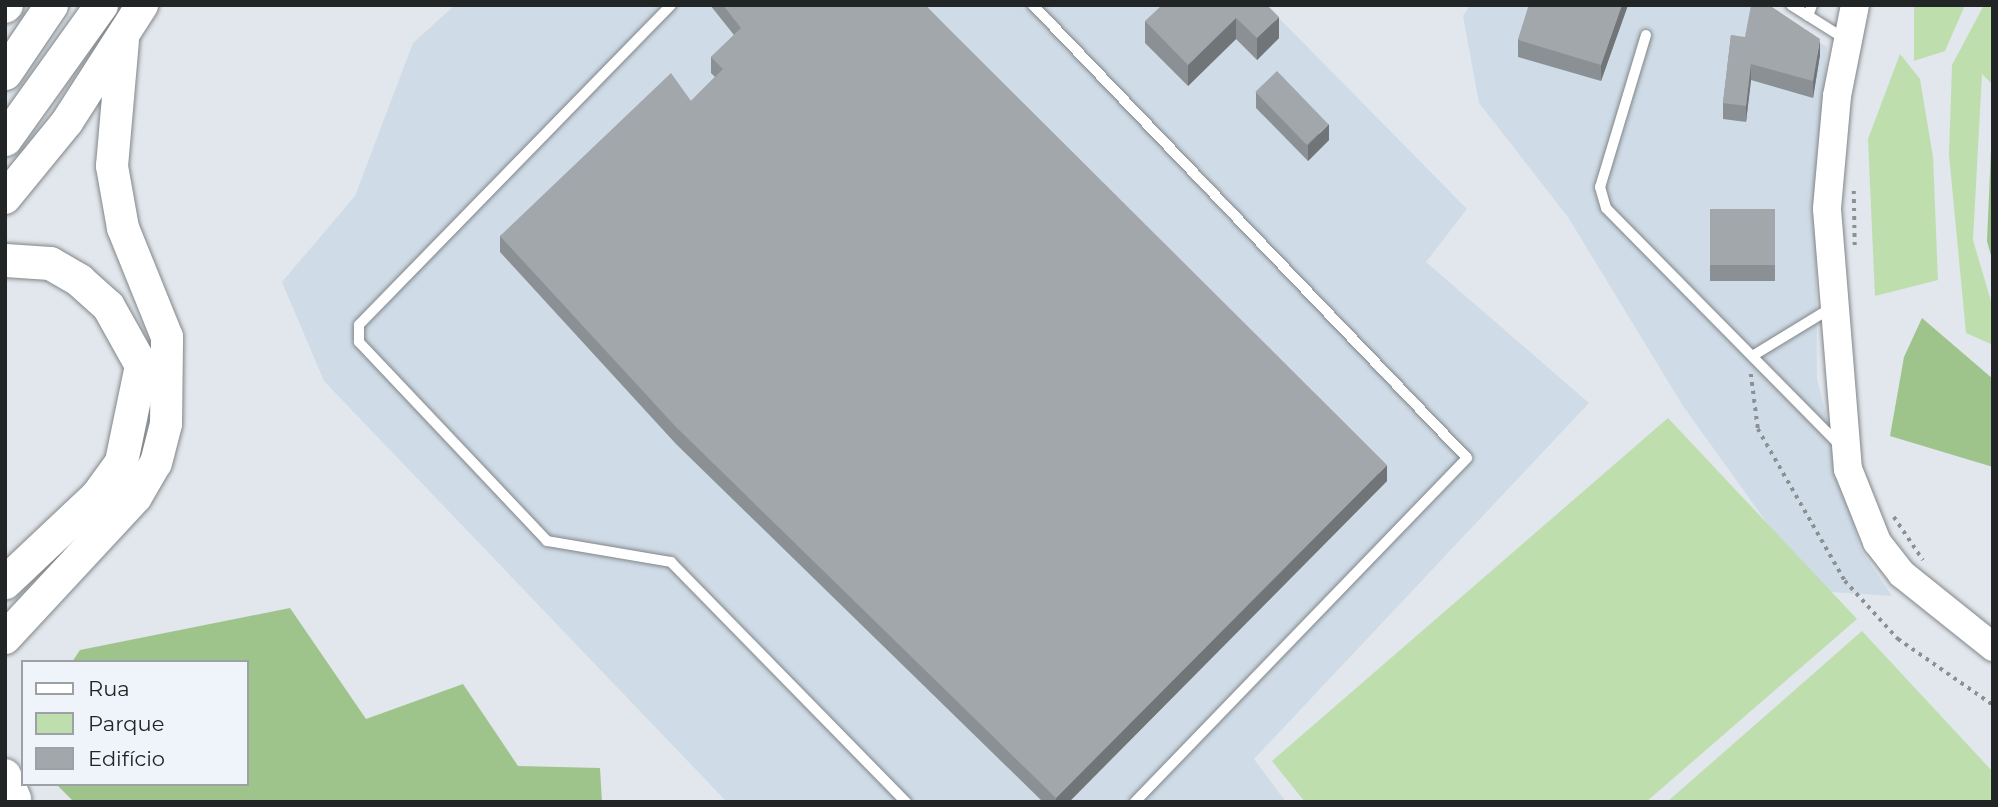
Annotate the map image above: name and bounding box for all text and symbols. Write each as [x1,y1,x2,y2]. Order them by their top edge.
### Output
legend [21,660,248,786]
text: Rua [88,676,130,701]
text: Parque [88,711,164,736]
text: Edifício [88,746,165,771]

